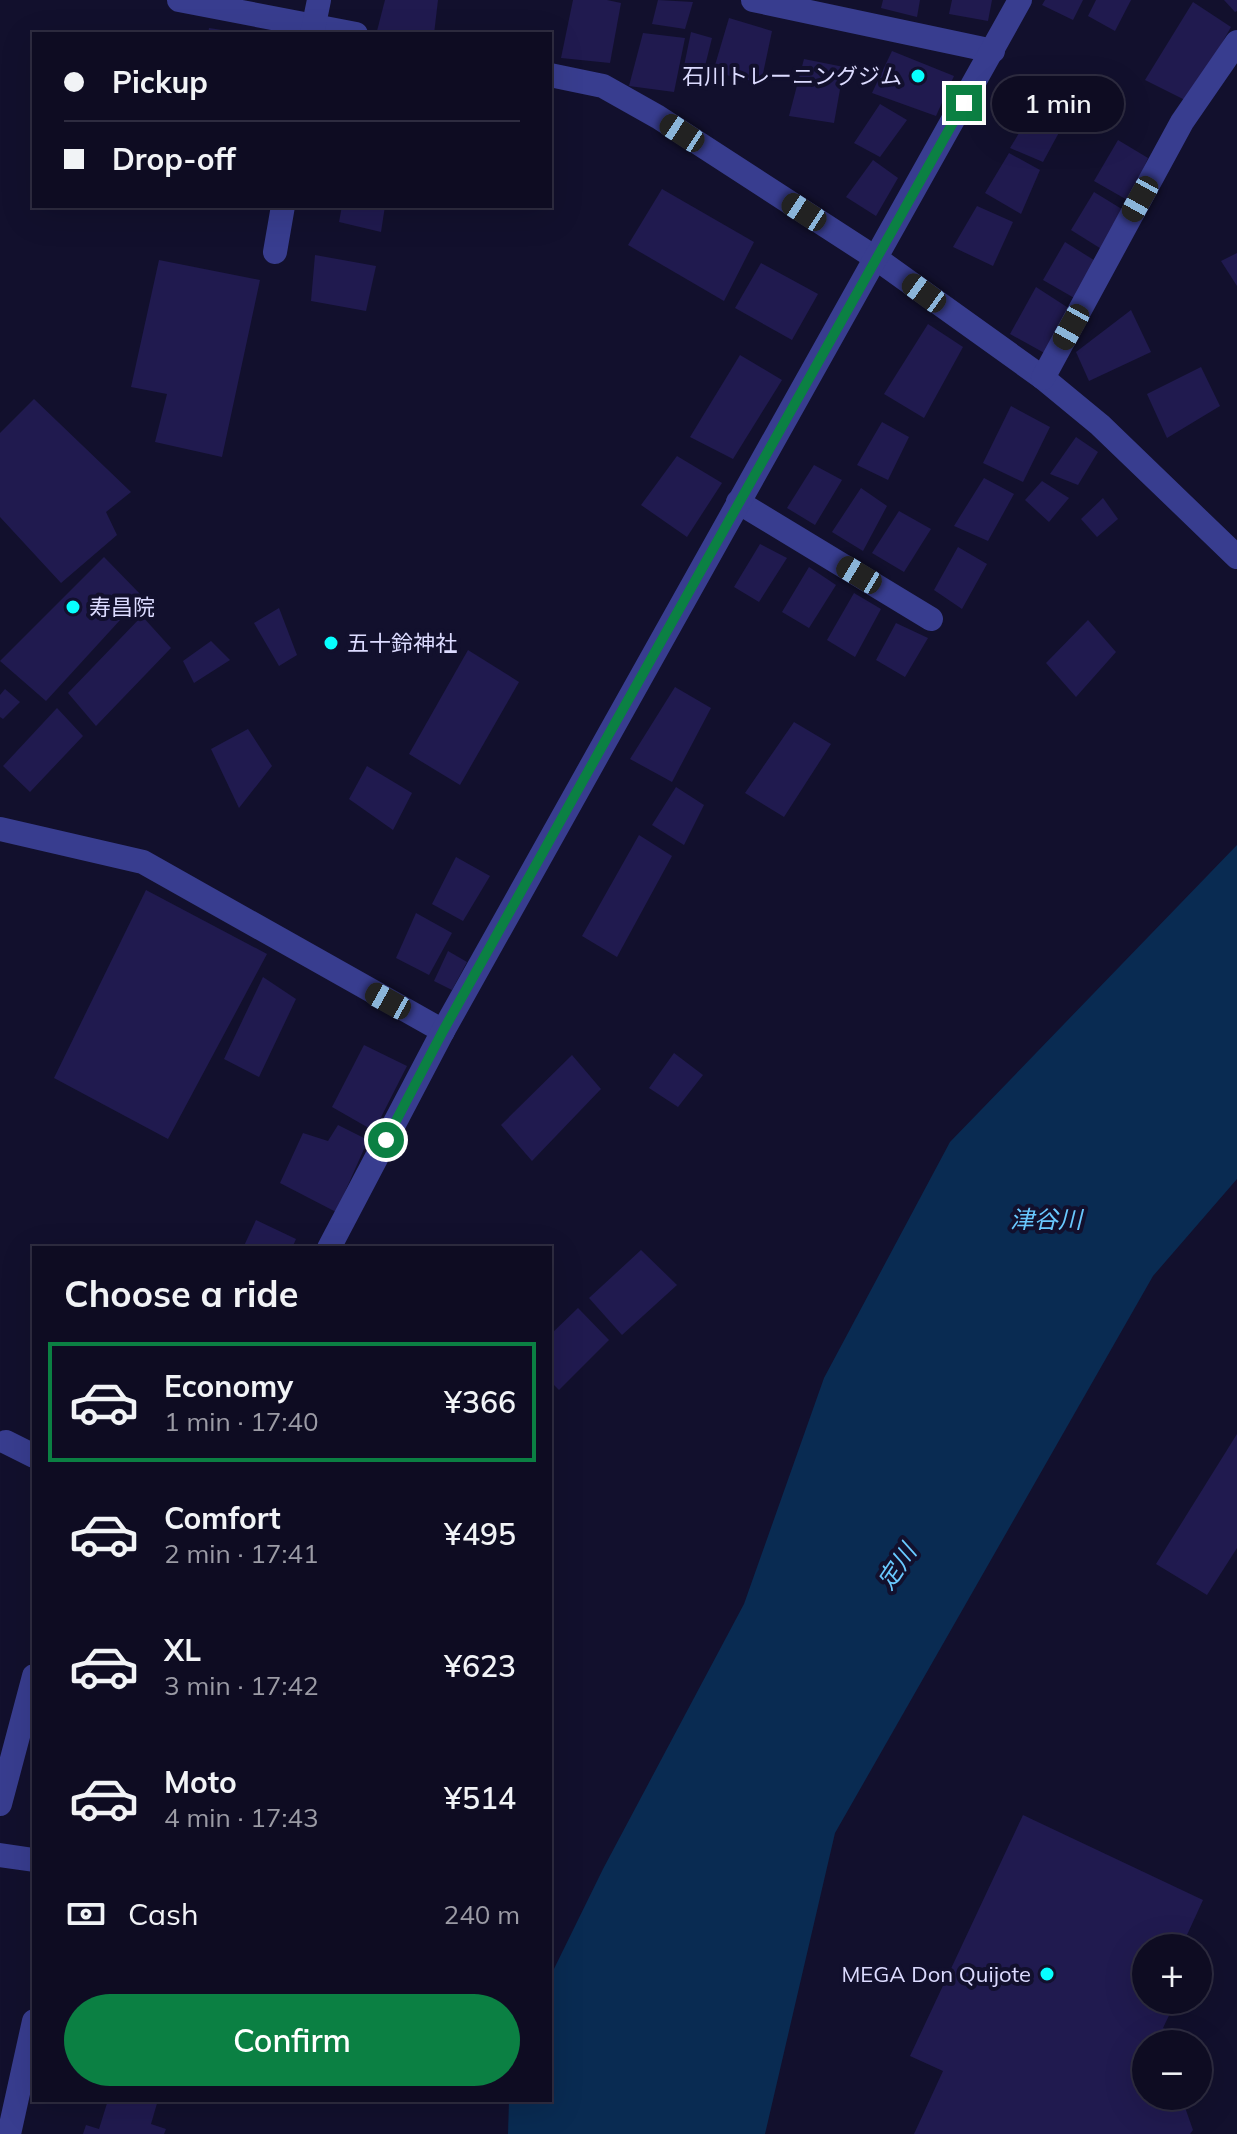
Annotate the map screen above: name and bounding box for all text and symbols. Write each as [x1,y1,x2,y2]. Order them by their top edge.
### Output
place label: 石川トレーニングジム [682,62,902,90]
text: Pickup [112,63,208,101]
marker: 石川トレーニングジム [909,67,927,85]
callout: 1 min [992,75,1124,131]
route end [946,85,982,121]
text: 1 min [1024,87,1092,120]
car [655,110,709,156]
text: Drop-off [112,140,236,178]
car [1118,172,1162,226]
car [777,189,831,235]
car [898,269,950,317]
car [1049,300,1093,354]
car [832,552,886,598]
place label: 寿昌院 [89,593,155,621]
marker: 寿昌院 [64,598,82,616]
place label: 五十鈴神社 [347,629,457,657]
marker: 五十鈴神社 [322,634,340,652]
car [361,979,415,1023]
route start [368,1122,404,1158]
water label: 津谷川 [1010,1204,1085,1234]
text: Choose a ride [64,1271,298,1316]
icon: car [68,1366,140,1438]
text: Economy [164,1367,293,1405]
text: ¥366 [444,1383,516,1421]
text: 1 min · 17:40 [164,1405,319,1438]
icon: car [68,1498,140,1570]
text: Comfort [164,1499,281,1537]
text: ¥495 [444,1515,516,1553]
water label: 定川 [870,1536,924,1595]
text: 2 min · 17:41 [164,1537,319,1570]
icon: car [68,1630,140,1702]
text: XL [164,1631,201,1669]
text: ¥623 [444,1647,516,1685]
text: 3 min · 17:42 [164,1669,319,1702]
icon: car [68,1762,140,1834]
text: Moto [164,1763,237,1801]
text: ¥514 [444,1779,516,1817]
text: 4 min · 17:43 [164,1801,319,1834]
icon: cash [64,1892,108,1936]
text: Cash [128,1895,199,1933]
text: 240 m [444,1898,520,1931]
map controls [1132,1934,1212,2110]
button: + [1132,1934,1212,2014]
place label: MEGA Don Quijote [841,1960,1031,1988]
marker: MEGA Don Quijote [1038,1965,1056,1983]
button: Confirm [64,1994,520,2086]
button: − [1132,2030,1212,2110]

